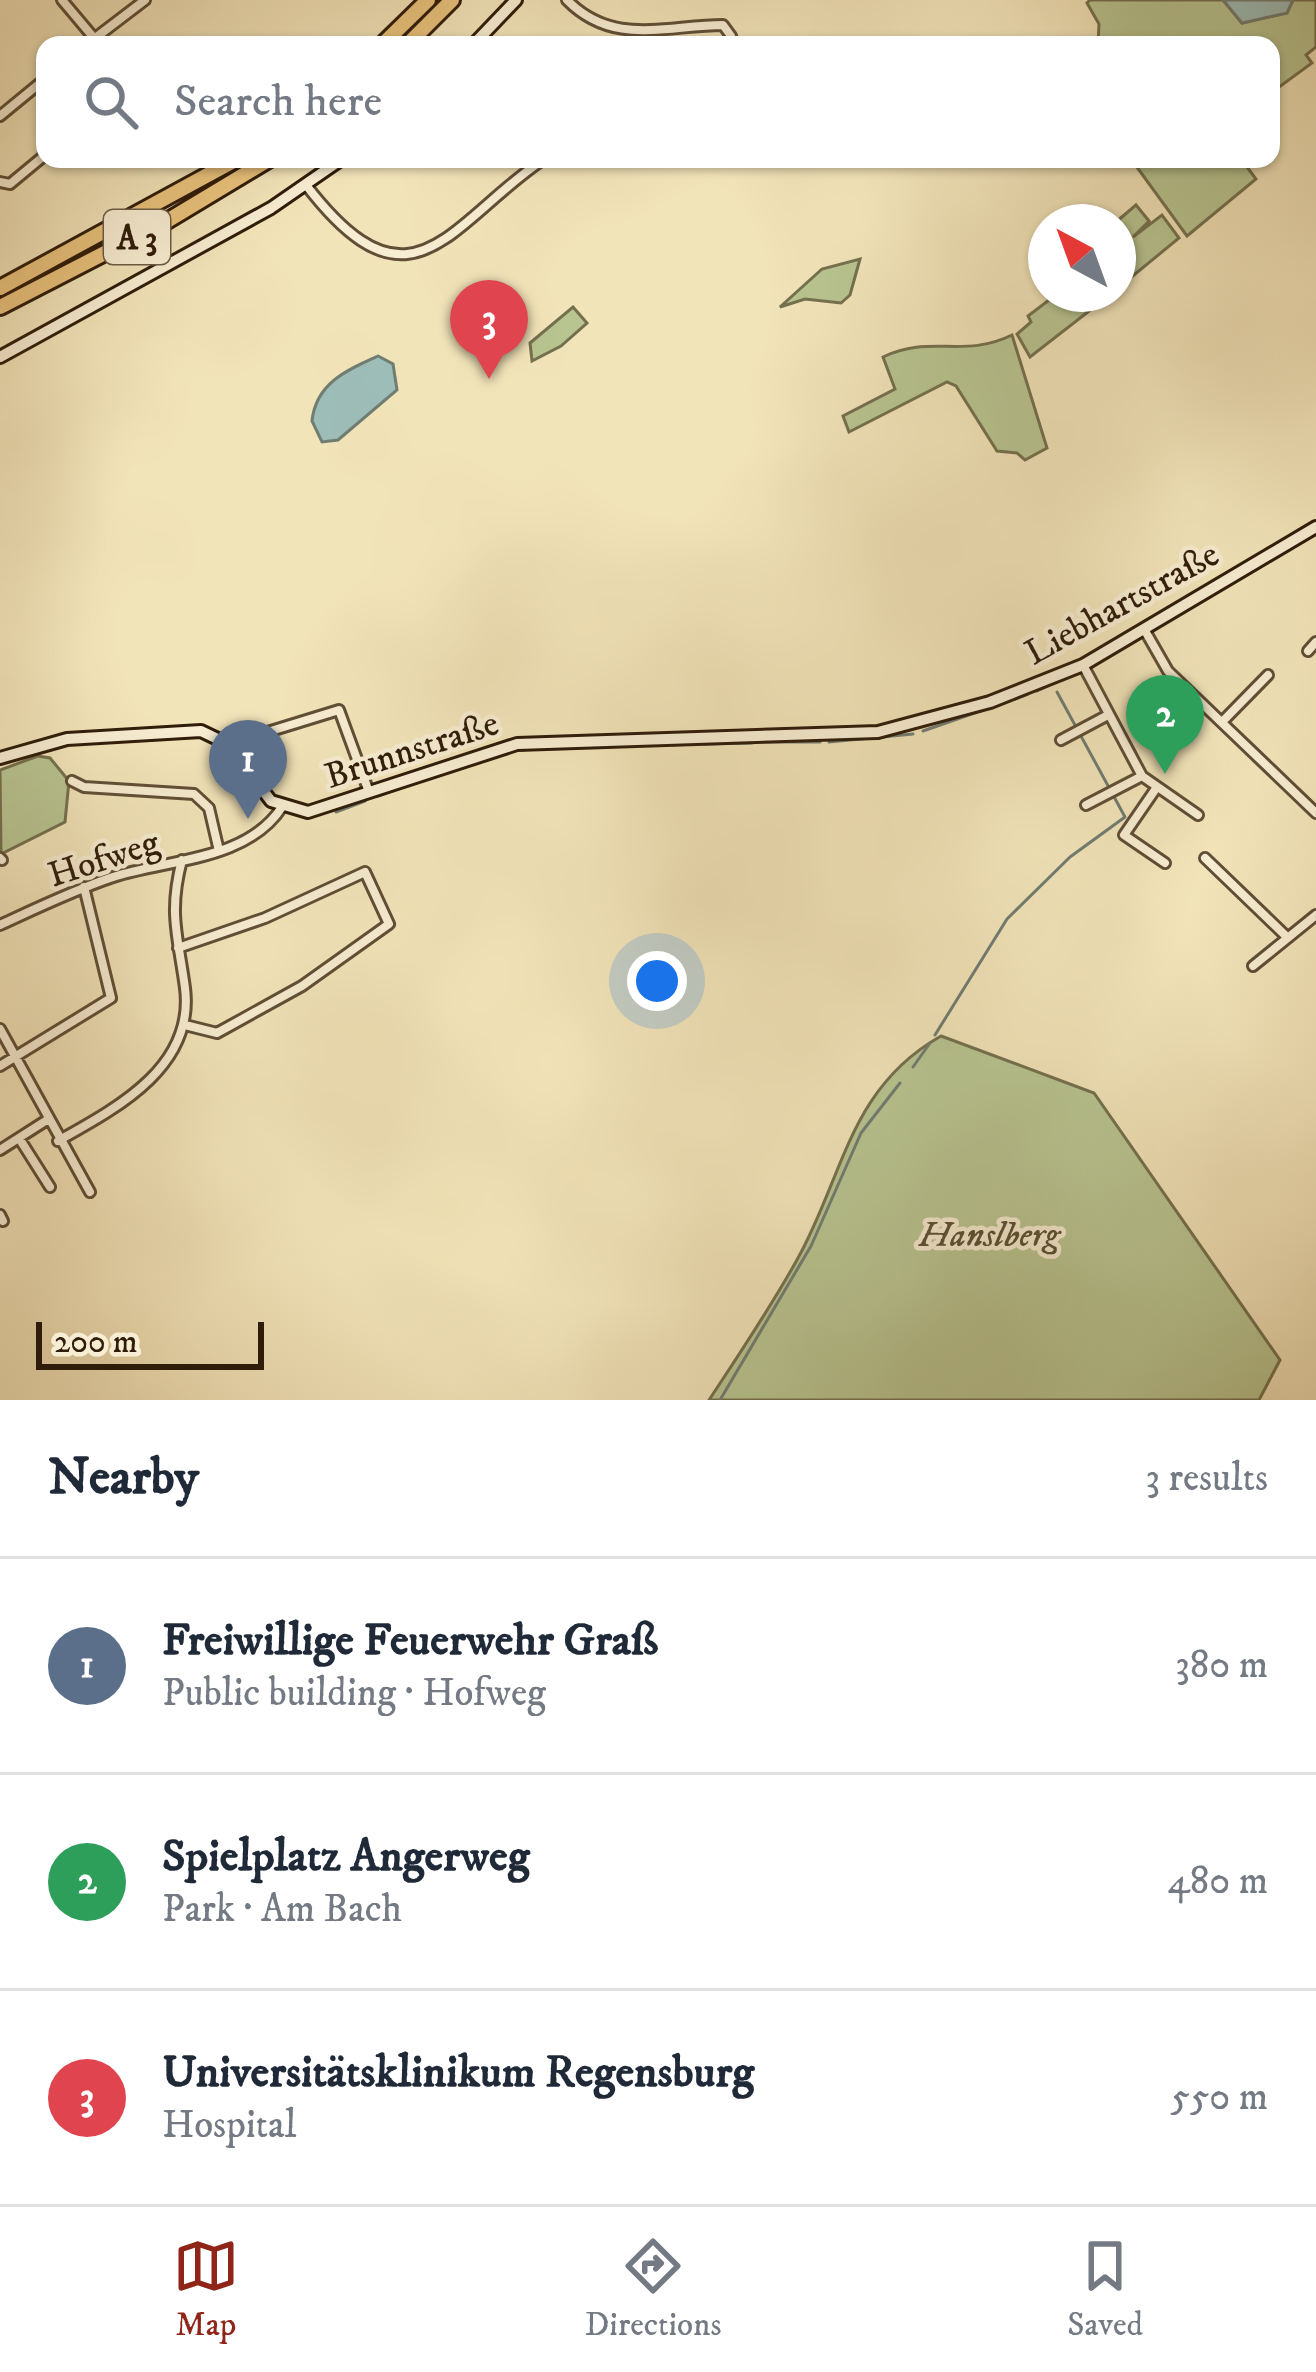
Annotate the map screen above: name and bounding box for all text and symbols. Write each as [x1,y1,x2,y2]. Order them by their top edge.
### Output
search box [36,36,1280,168]
icon: search [78,69,144,135]
text: Search here [174,74,382,130]
north arrow [1028,204,1136,312]
road number: A 3 [104,210,170,264]
pin: 3 [450,280,528,379]
street label: Liebhartstraße [1017,532,1227,676]
pin: 2 [1126,675,1204,774]
street label: Brunnstraße [319,701,504,800]
pin: 1 [209,720,287,819]
street label: Hofweg [43,820,165,898]
your location [627,951,687,1011]
park label: Hanslberg [918,1213,1062,1258]
scale bar [36,1316,264,1369]
text: 200 m [54,1322,138,1363]
text: Nearby [48,1446,199,1510]
text: 3 results [1145,1454,1268,1503]
text: Freiwillige Feuerwehr Graß [162,1613,658,1669]
text: 1 [80,1641,94,1690]
text: 380 m [1175,1641,1268,1690]
text: Public building · Hofweg [162,1669,546,1718]
text: Spielplatz Angerweg [162,1829,530,1885]
text: 2 [77,1857,97,1906]
text: 480 m [1167,1857,1268,1906]
text: Park · Am Bach [162,1885,402,1934]
text: Universitätsklinikum Regensburg [162,2045,754,2101]
text: 3 [80,2073,94,2122]
text: 550 m [1171,2073,1268,2122]
text: Hospital [162,2101,296,2150]
tab: Map [173,2233,239,2346]
tab: Directions [585,2233,721,2346]
tab: Saved [1067,2233,1143,2346]

